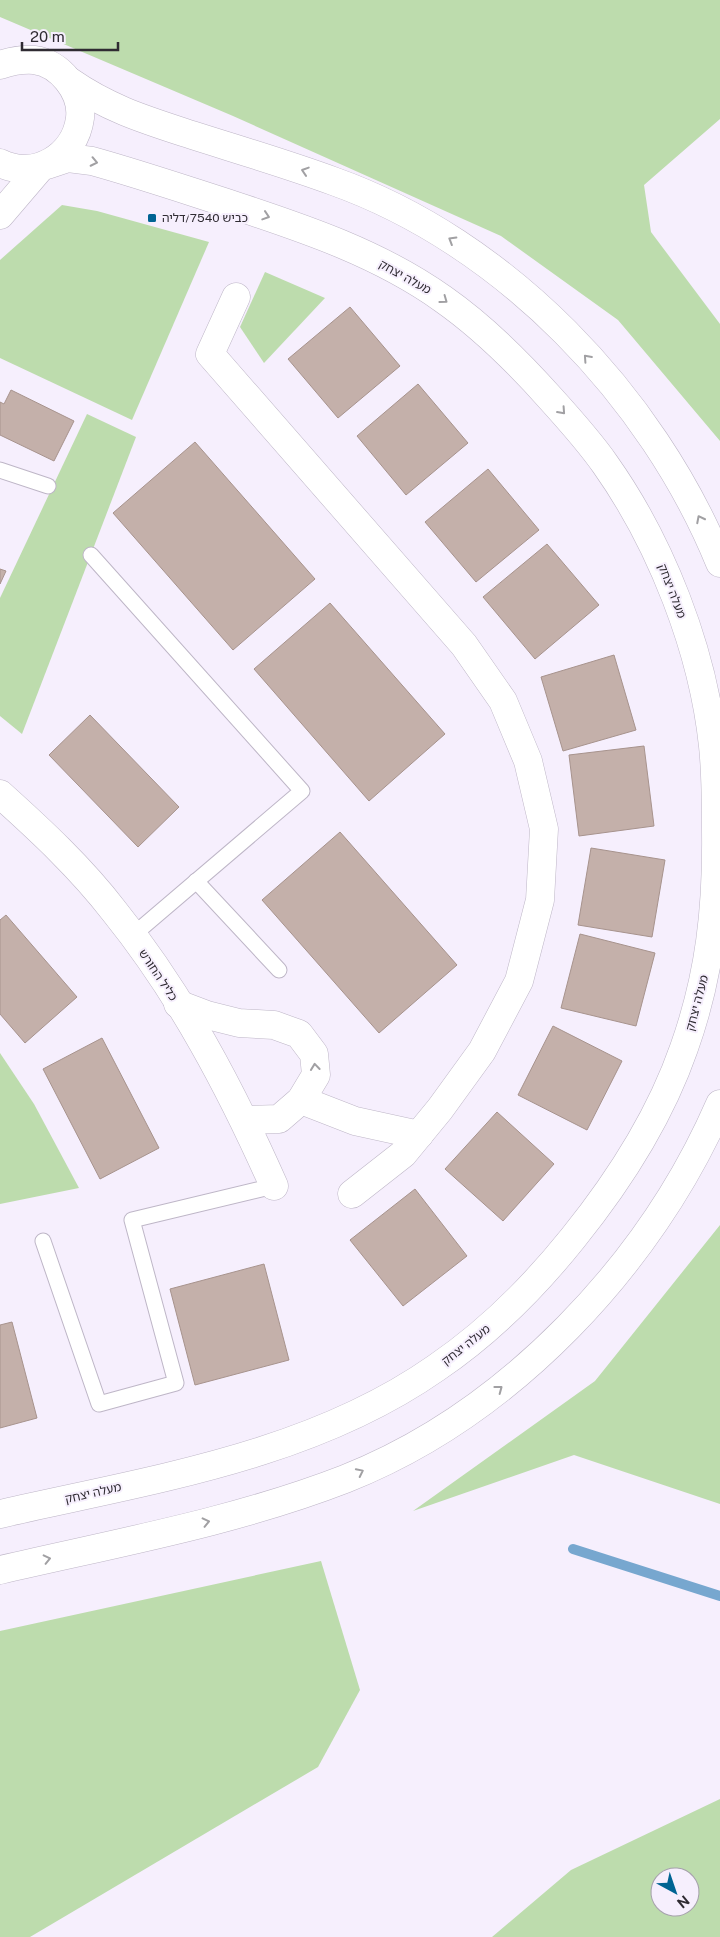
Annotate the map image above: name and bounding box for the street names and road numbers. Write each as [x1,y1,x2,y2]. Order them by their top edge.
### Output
street label: מעלה יצחק [376,257,434,297]
street label: מעלה יצחק [655,562,689,620]
street label: כליל החורש [136,947,180,1003]
street label: מעלה יצחק [683,973,711,1033]
street label: מעלה יצחק [439,1322,493,1368]
street label: מעלה יצחק [63,1480,123,1506]

